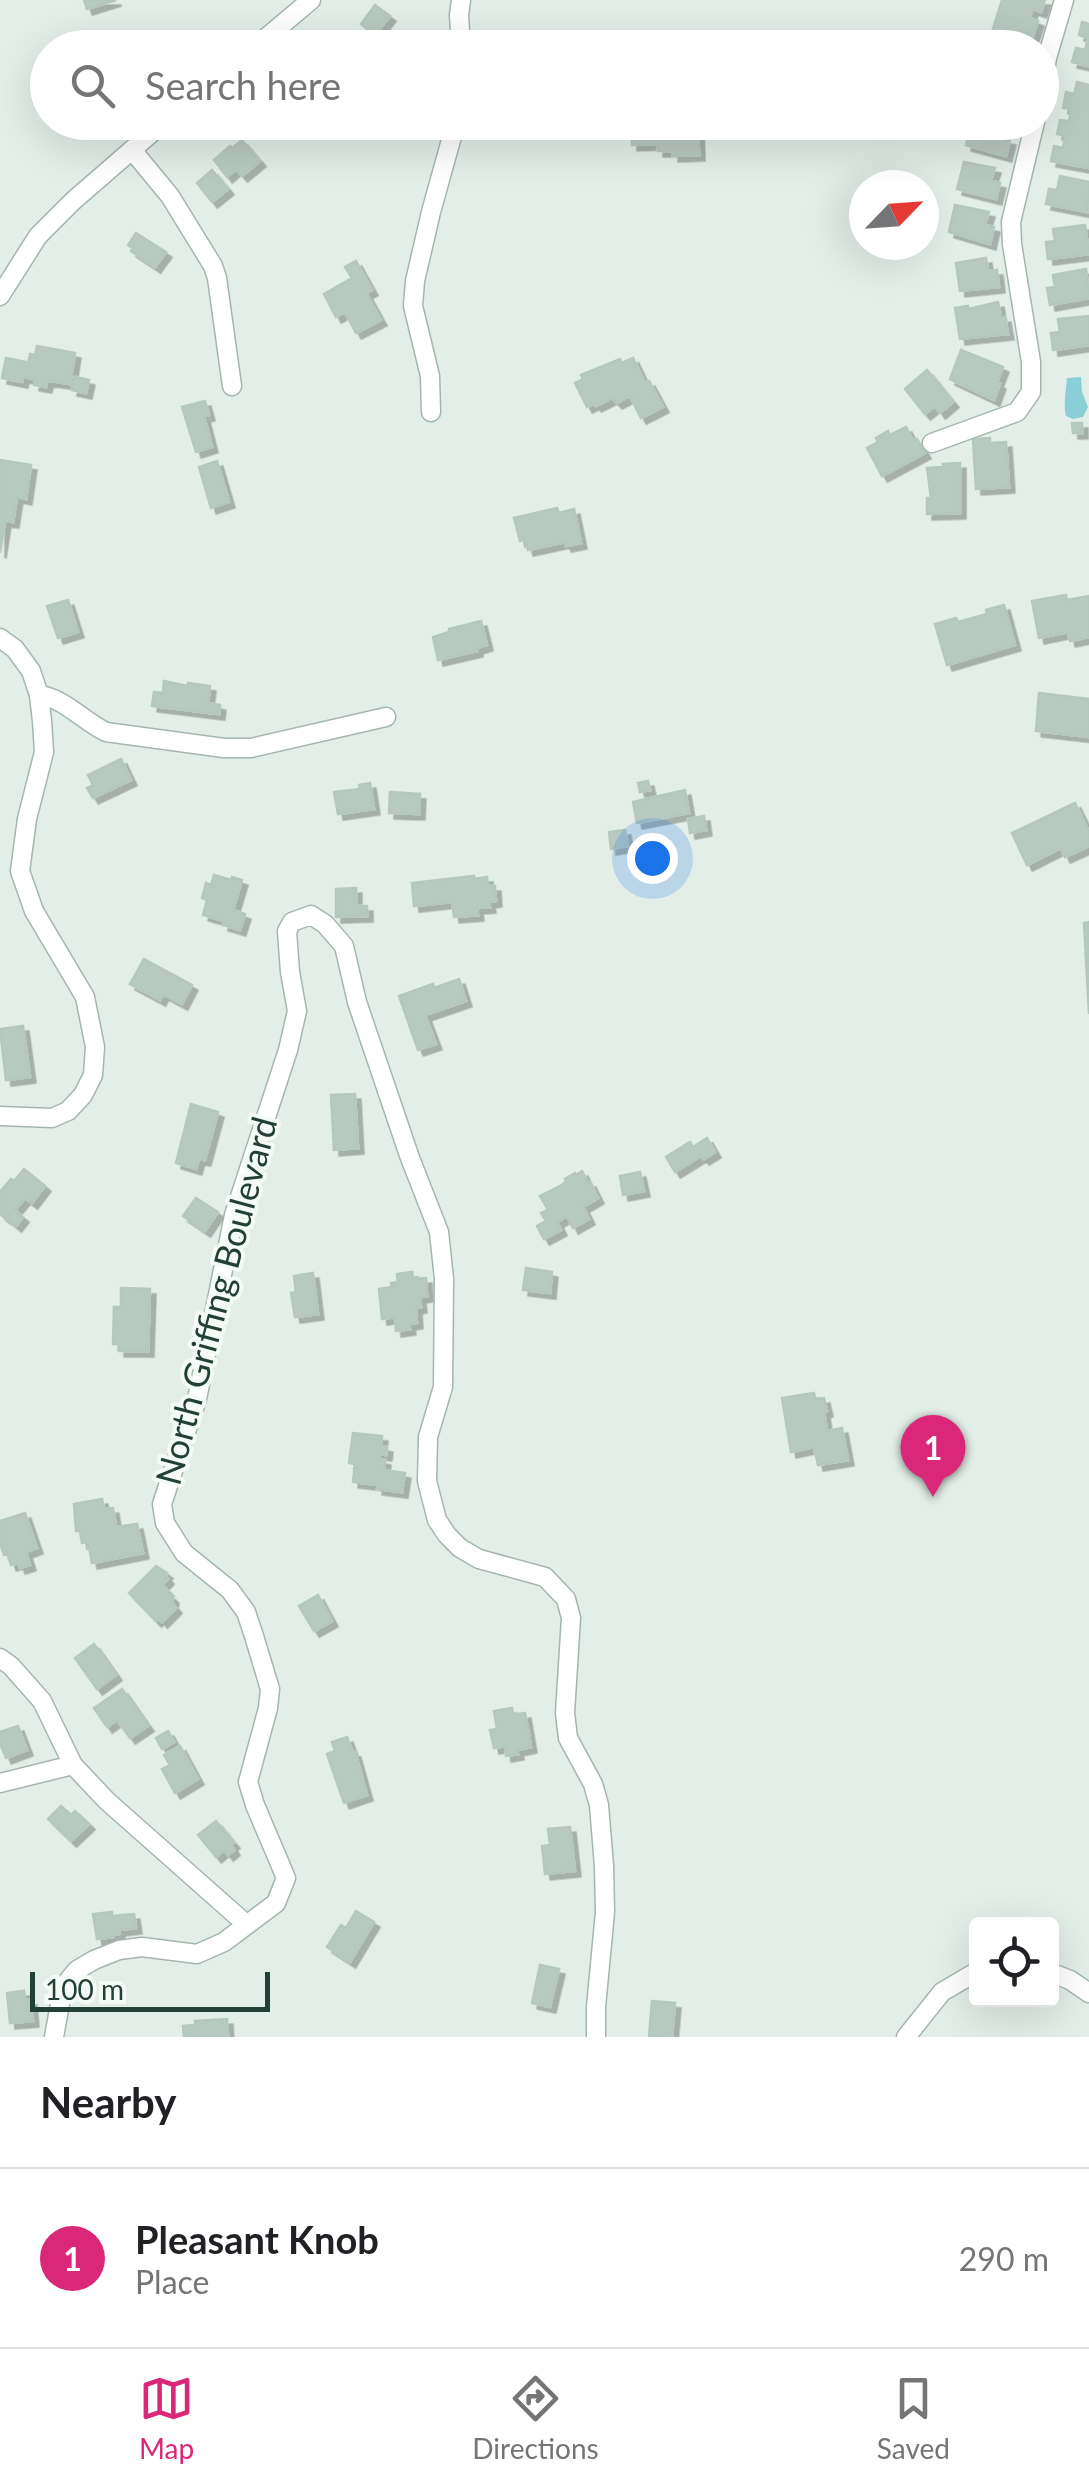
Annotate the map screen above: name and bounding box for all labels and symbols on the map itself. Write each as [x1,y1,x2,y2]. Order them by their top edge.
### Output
north arrow [849,170,939,260]
your location [627,833,678,884]
street label: North Griffing Boulevard [146,1112,284,1489]
pin: 1 [900,1414,966,1497]
scale bar [30,1967,270,2012]

